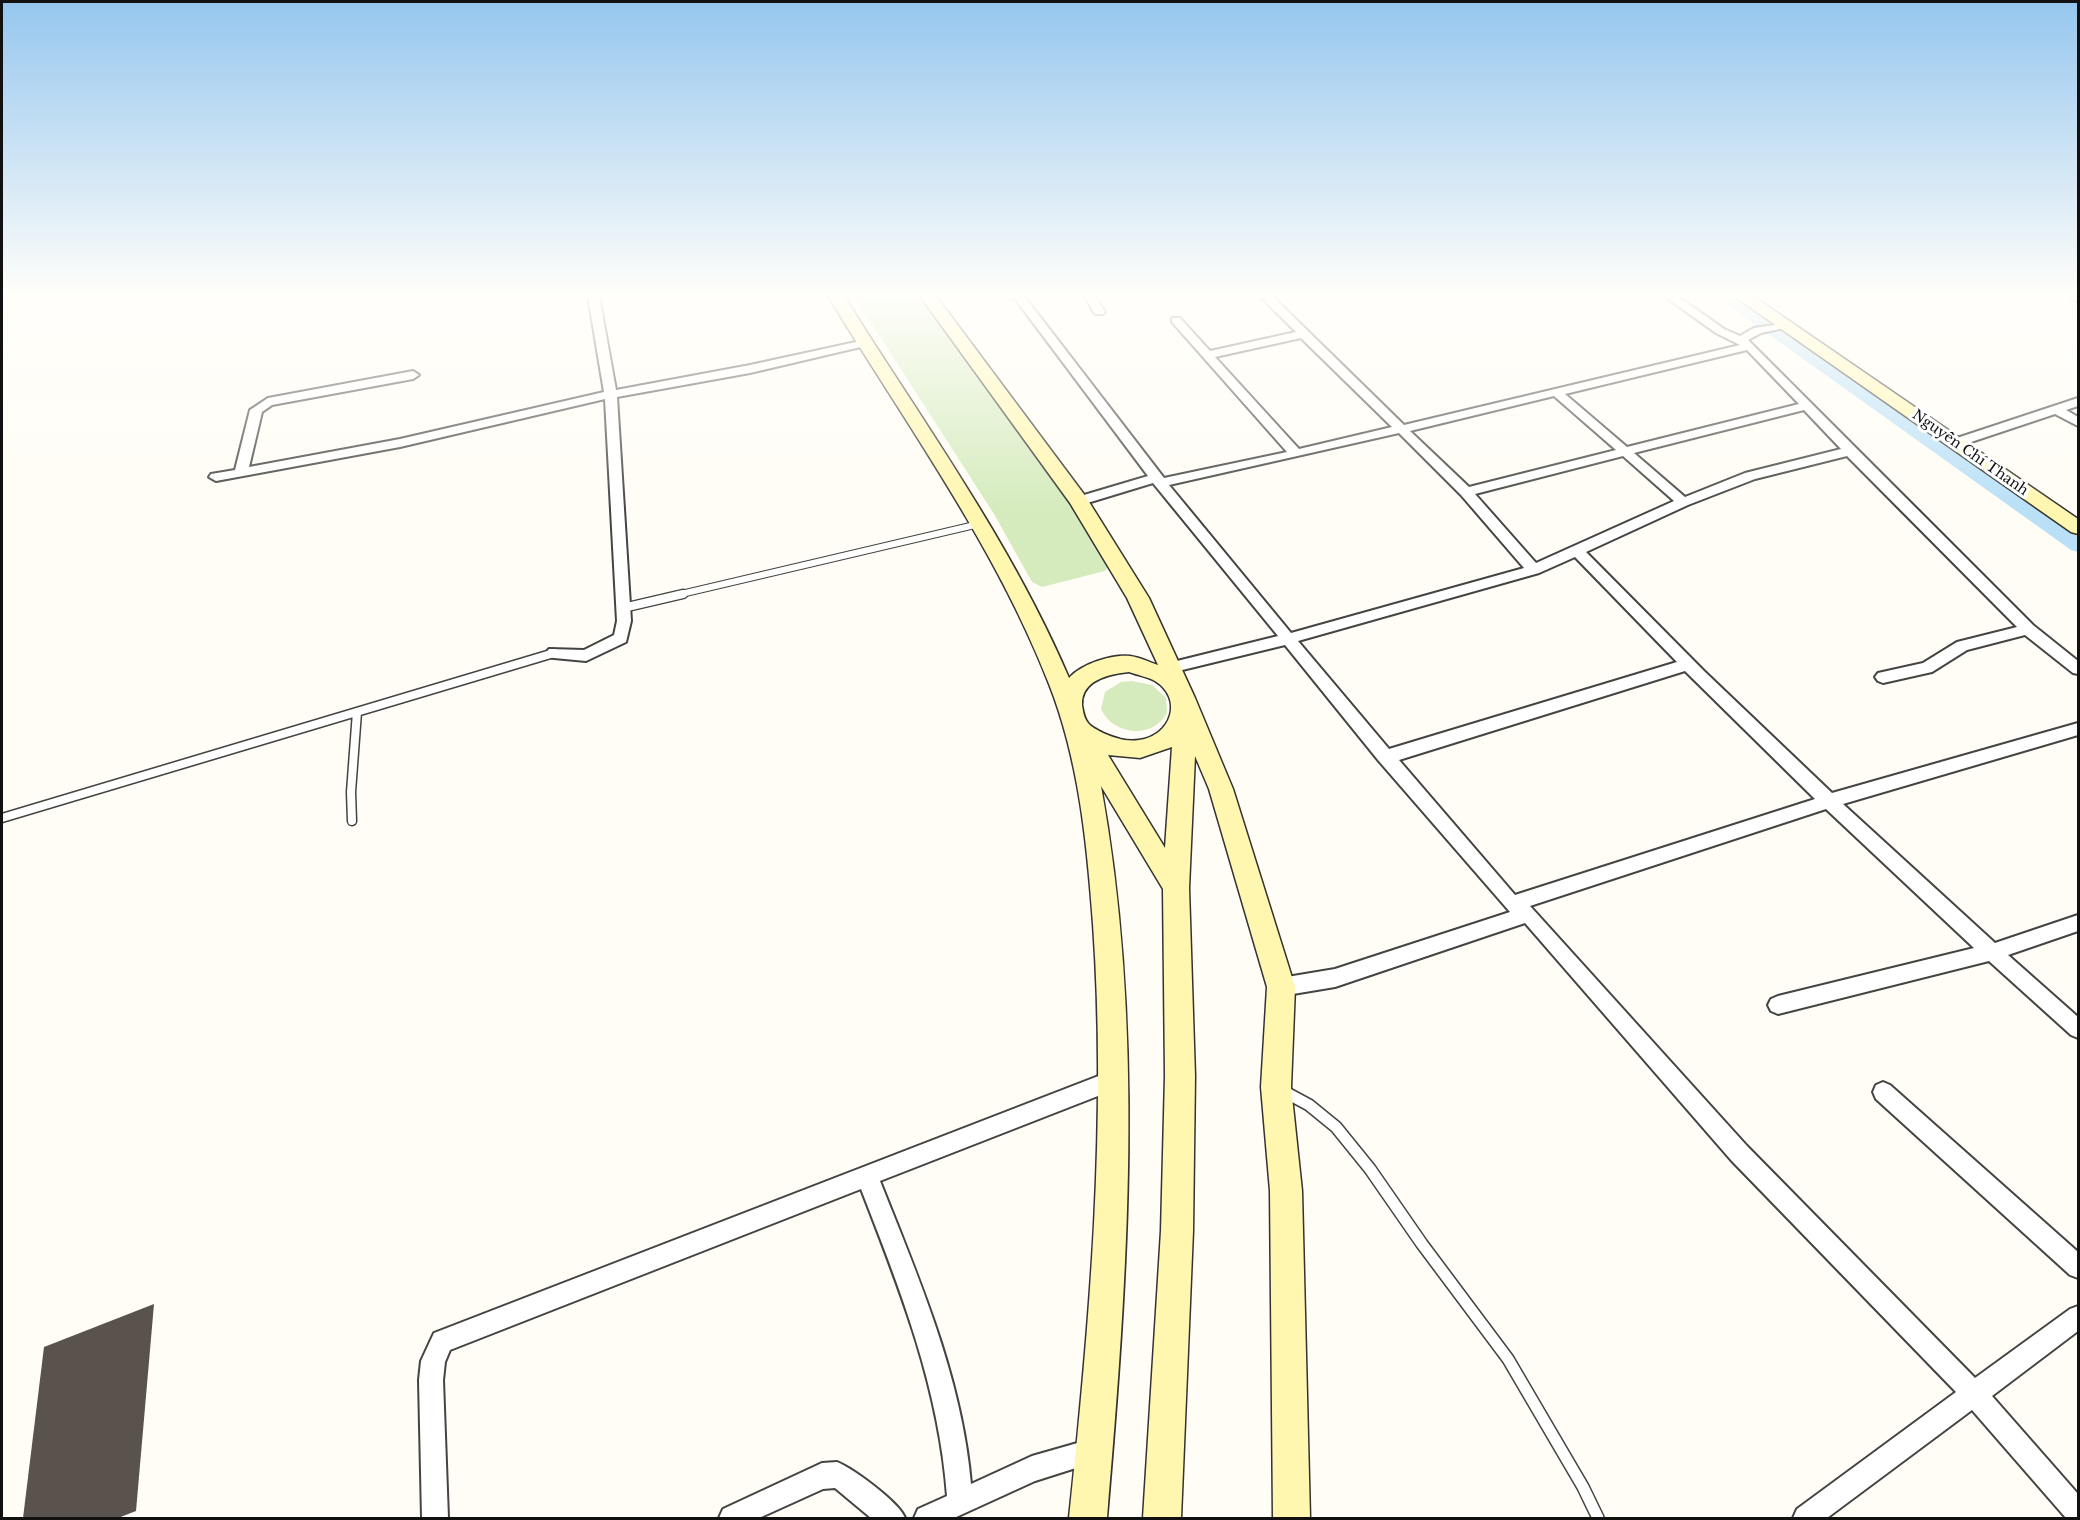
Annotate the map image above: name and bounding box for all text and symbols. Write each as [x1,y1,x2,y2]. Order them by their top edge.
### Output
street label: Nguyễn Chí Thanh [1909,407,2031,499]

